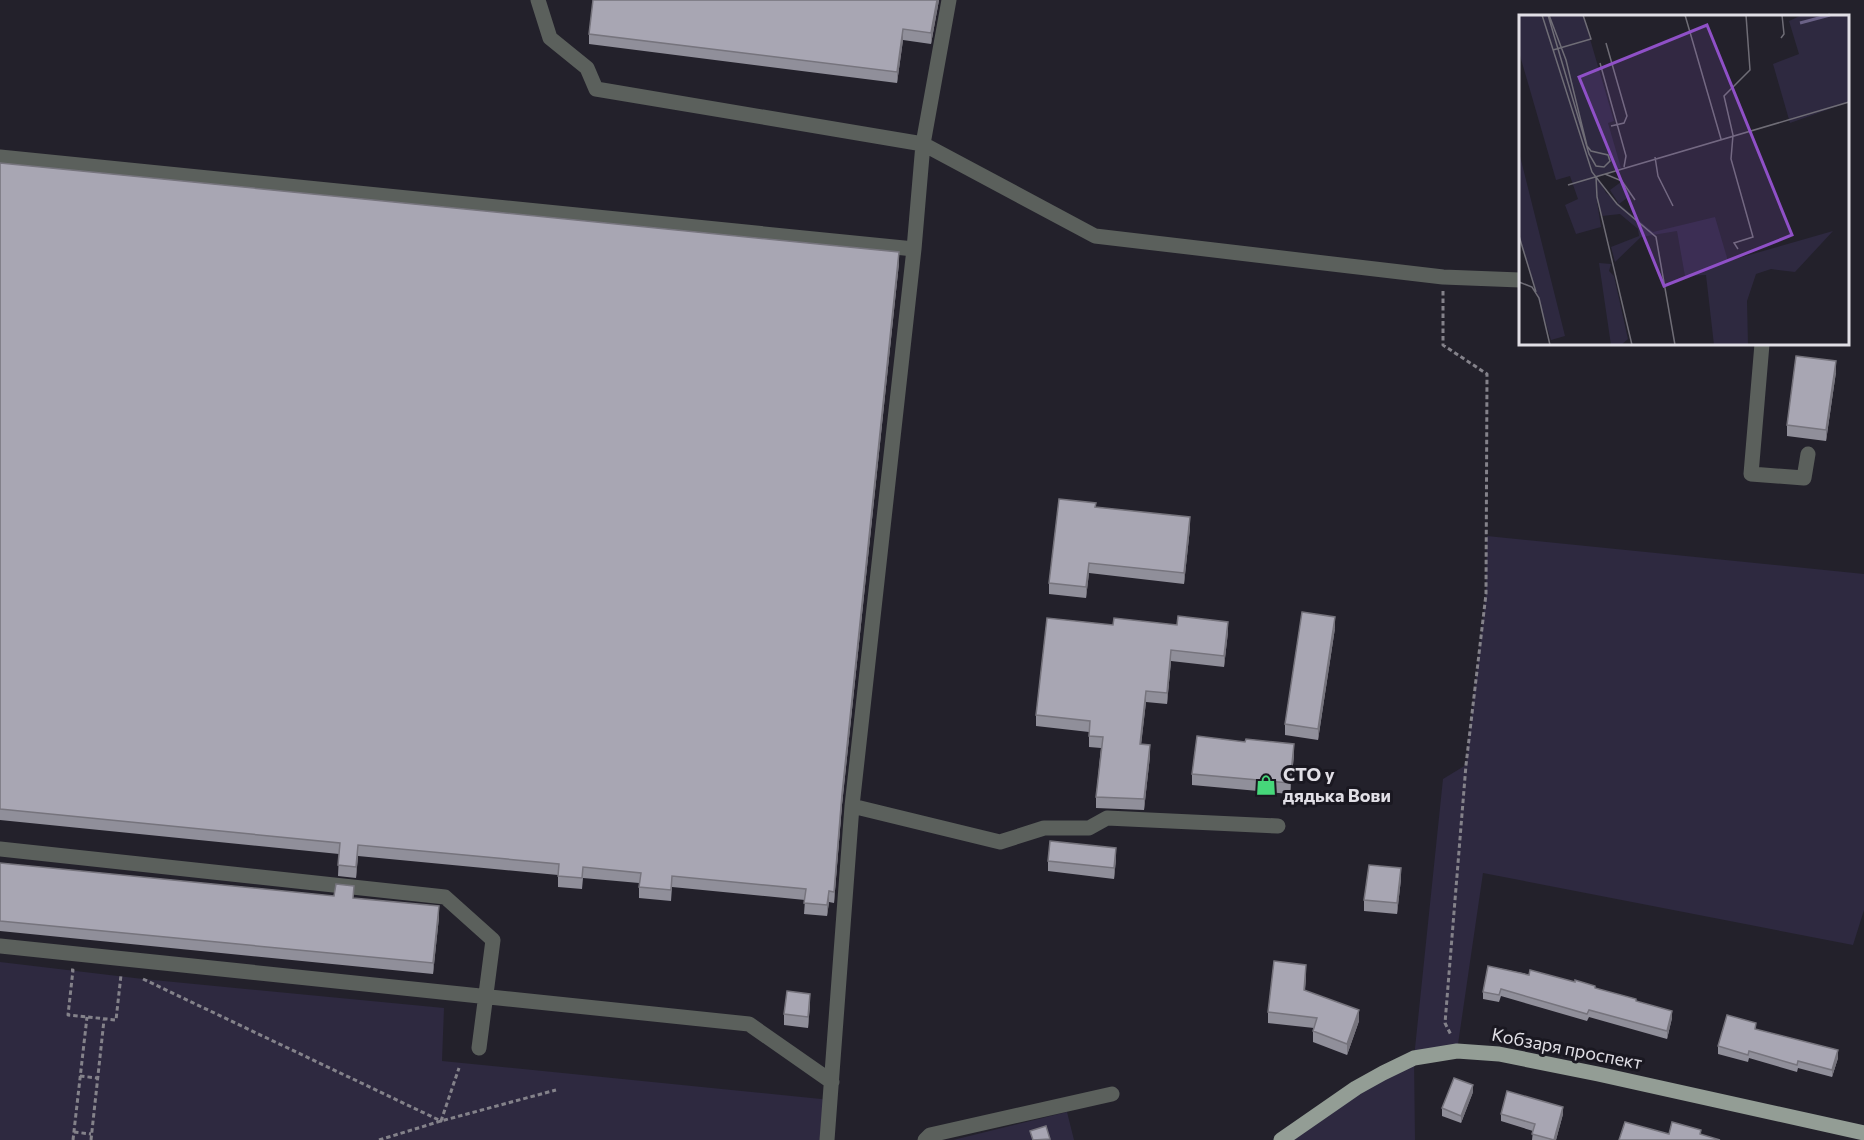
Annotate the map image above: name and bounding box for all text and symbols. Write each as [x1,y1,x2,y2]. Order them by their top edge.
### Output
inset map [1519,15,1849,345]
place label: СТО у дядька Вови [1283,763,1391,806]
shop icon: СТО у дядька Вови [1254,773,1278,797]
street label: Кобзаря проспект [1490,1023,1645,1073]

